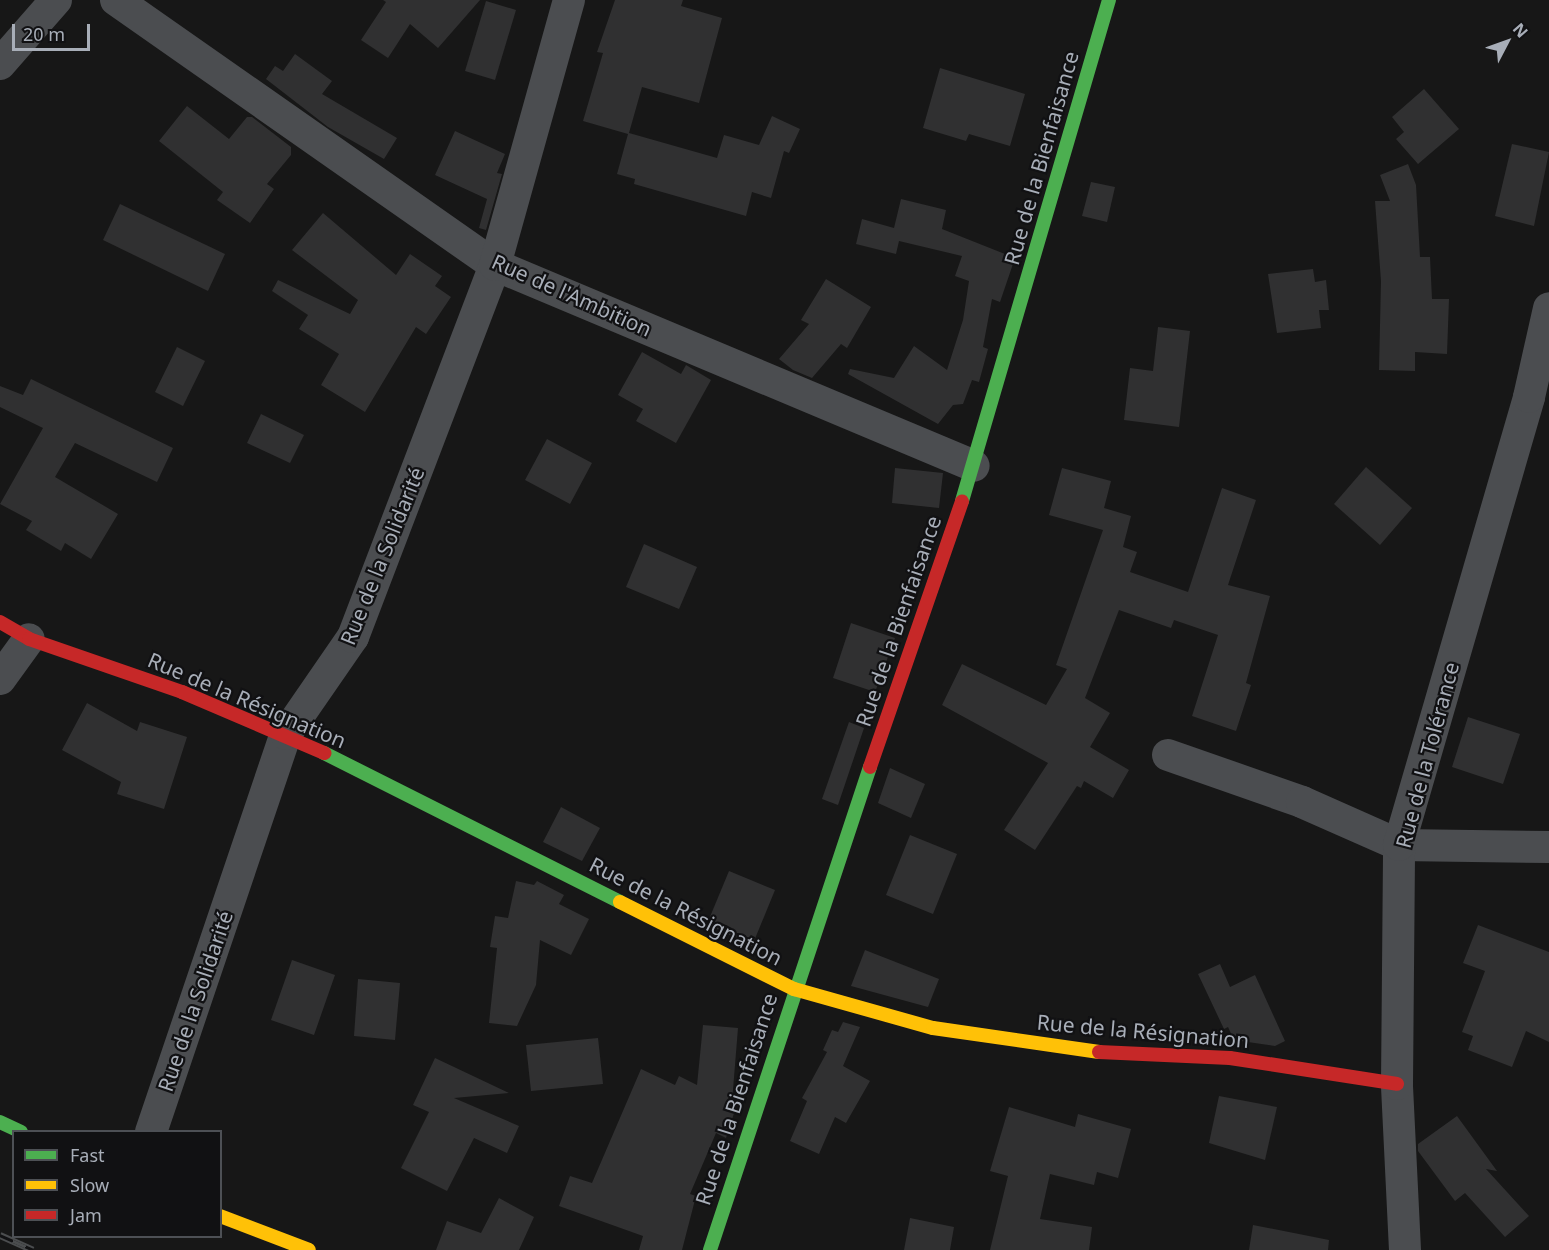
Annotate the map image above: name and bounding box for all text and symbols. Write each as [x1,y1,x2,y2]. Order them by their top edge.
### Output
scale bar [15,12,93,50]
north arrow [1477,12,1537,72]
text: N [1508,18,1533,42]
text: 20 m [23,22,65,46]
street label: Rue de la Bienfaisance [998,48,1084,268]
street label: Rue de l'Ambition [488,248,656,342]
street label: Rue de la Solidarité [335,463,429,649]
street label: Rue de la Bienfaisance [850,512,946,730]
street label: Rue de la Résignation [144,647,350,753]
street label: Rue de la Tolérance [1390,659,1464,851]
street label: Rue de la Résignation [585,851,787,971]
street label: Rue de la Solidarité [152,907,238,1095]
street label: Rue de la Bienfaisance [690,990,782,1208]
street label: Rue de la Résignation [1036,1009,1250,1053]
legend [12,1130,222,1238]
text: Fast [70,1143,105,1167]
text: Slow [70,1173,109,1197]
text: Jam [70,1203,102,1227]

